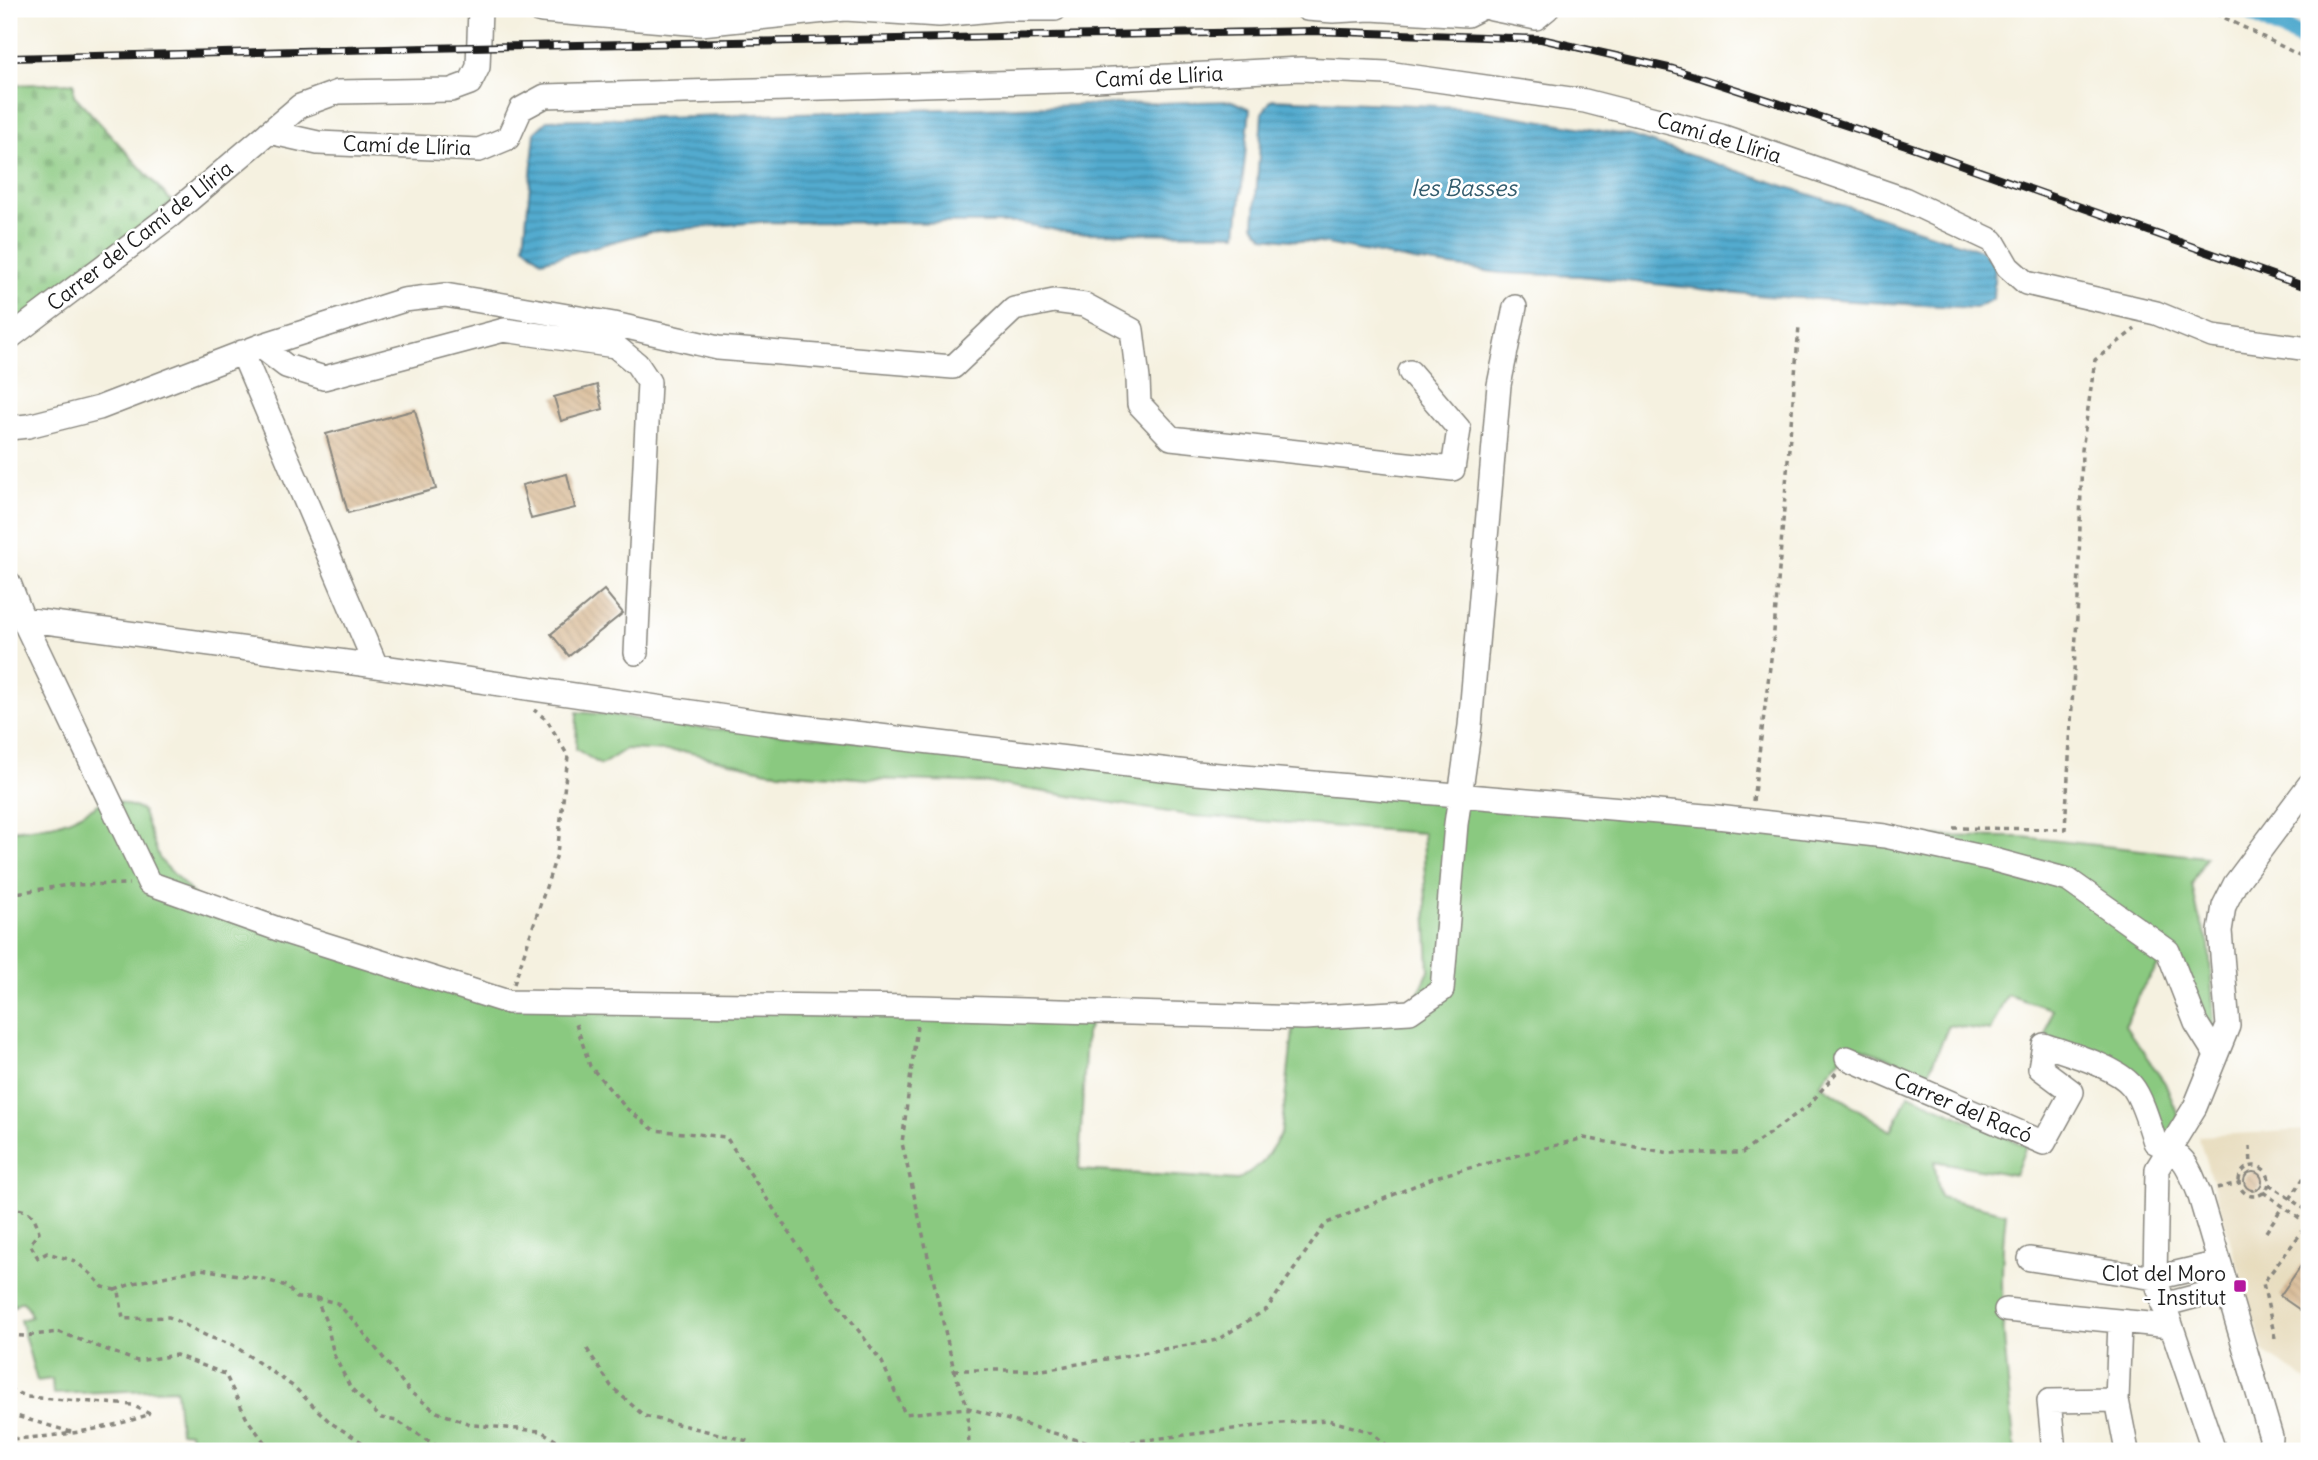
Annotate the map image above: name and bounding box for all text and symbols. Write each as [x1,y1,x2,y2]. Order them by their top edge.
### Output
street label: Camí de Llíria [1094,60,1224,93]
street label: Camí de Llíria [1654,106,1785,169]
street label: Camí de Llíria [342,130,472,161]
street label: Carrer del Camí de Llíria [41,155,238,317]
water label: les Basses [1411,173,1518,202]
street label: Carrer del Racó [1890,1066,2036,1149]
place label: Clot del Moro - Institut [2102,1260,2226,1311]
marker: Clot del Moro - Institut [2232,1278,2248,1294]

